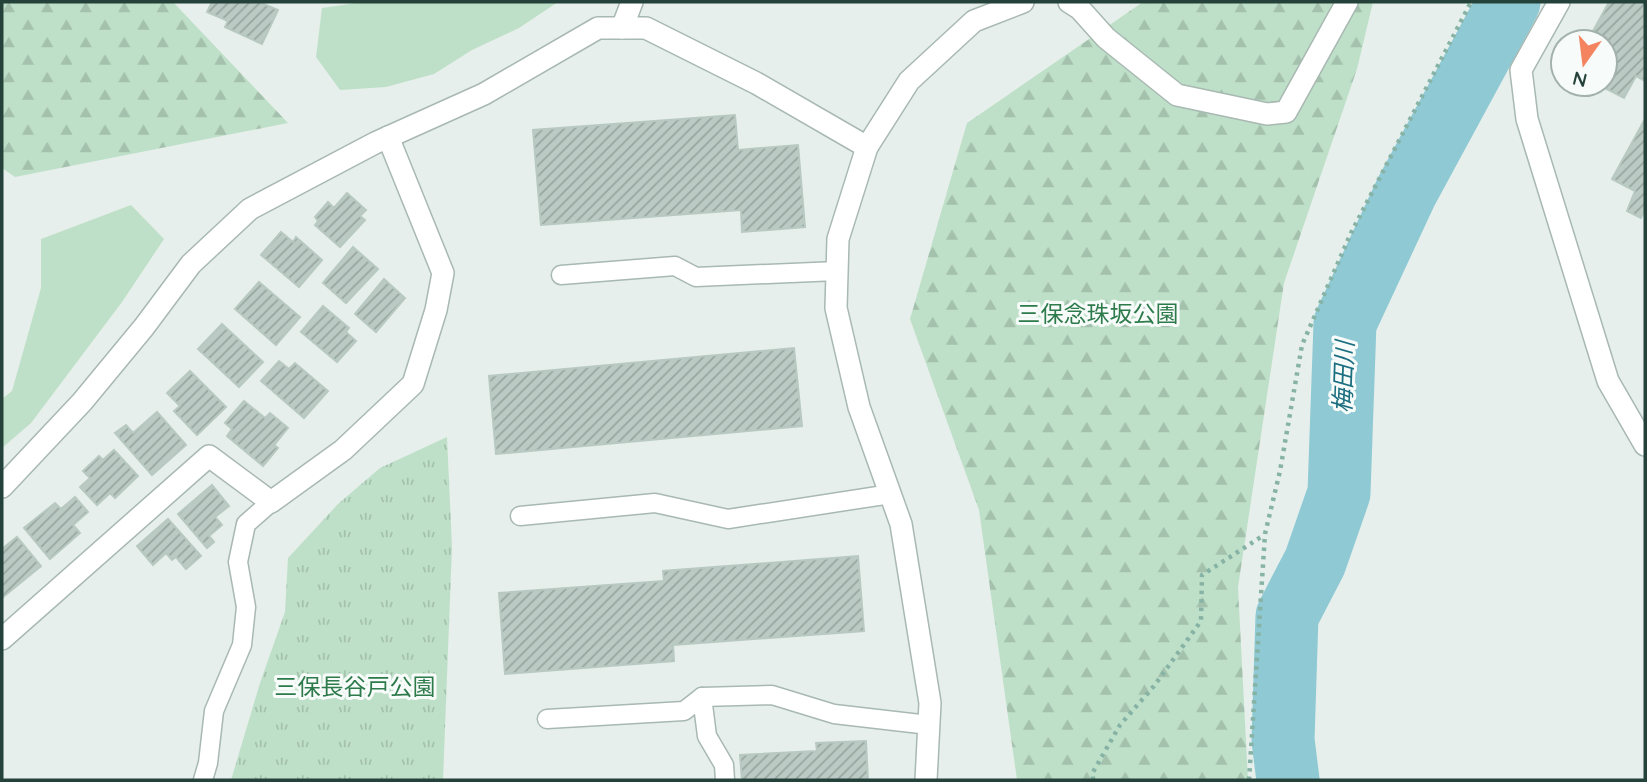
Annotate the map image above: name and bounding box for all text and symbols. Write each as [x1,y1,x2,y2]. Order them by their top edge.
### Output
north arrow [1549,28,1619,98]
text: N [1570,66,1590,93]
park label: 三保念珠坂公園 [1018,299,1179,328]
water label: 梅田川 [1327,338,1359,414]
park label: 三保長谷戸公園 [275,672,436,701]

